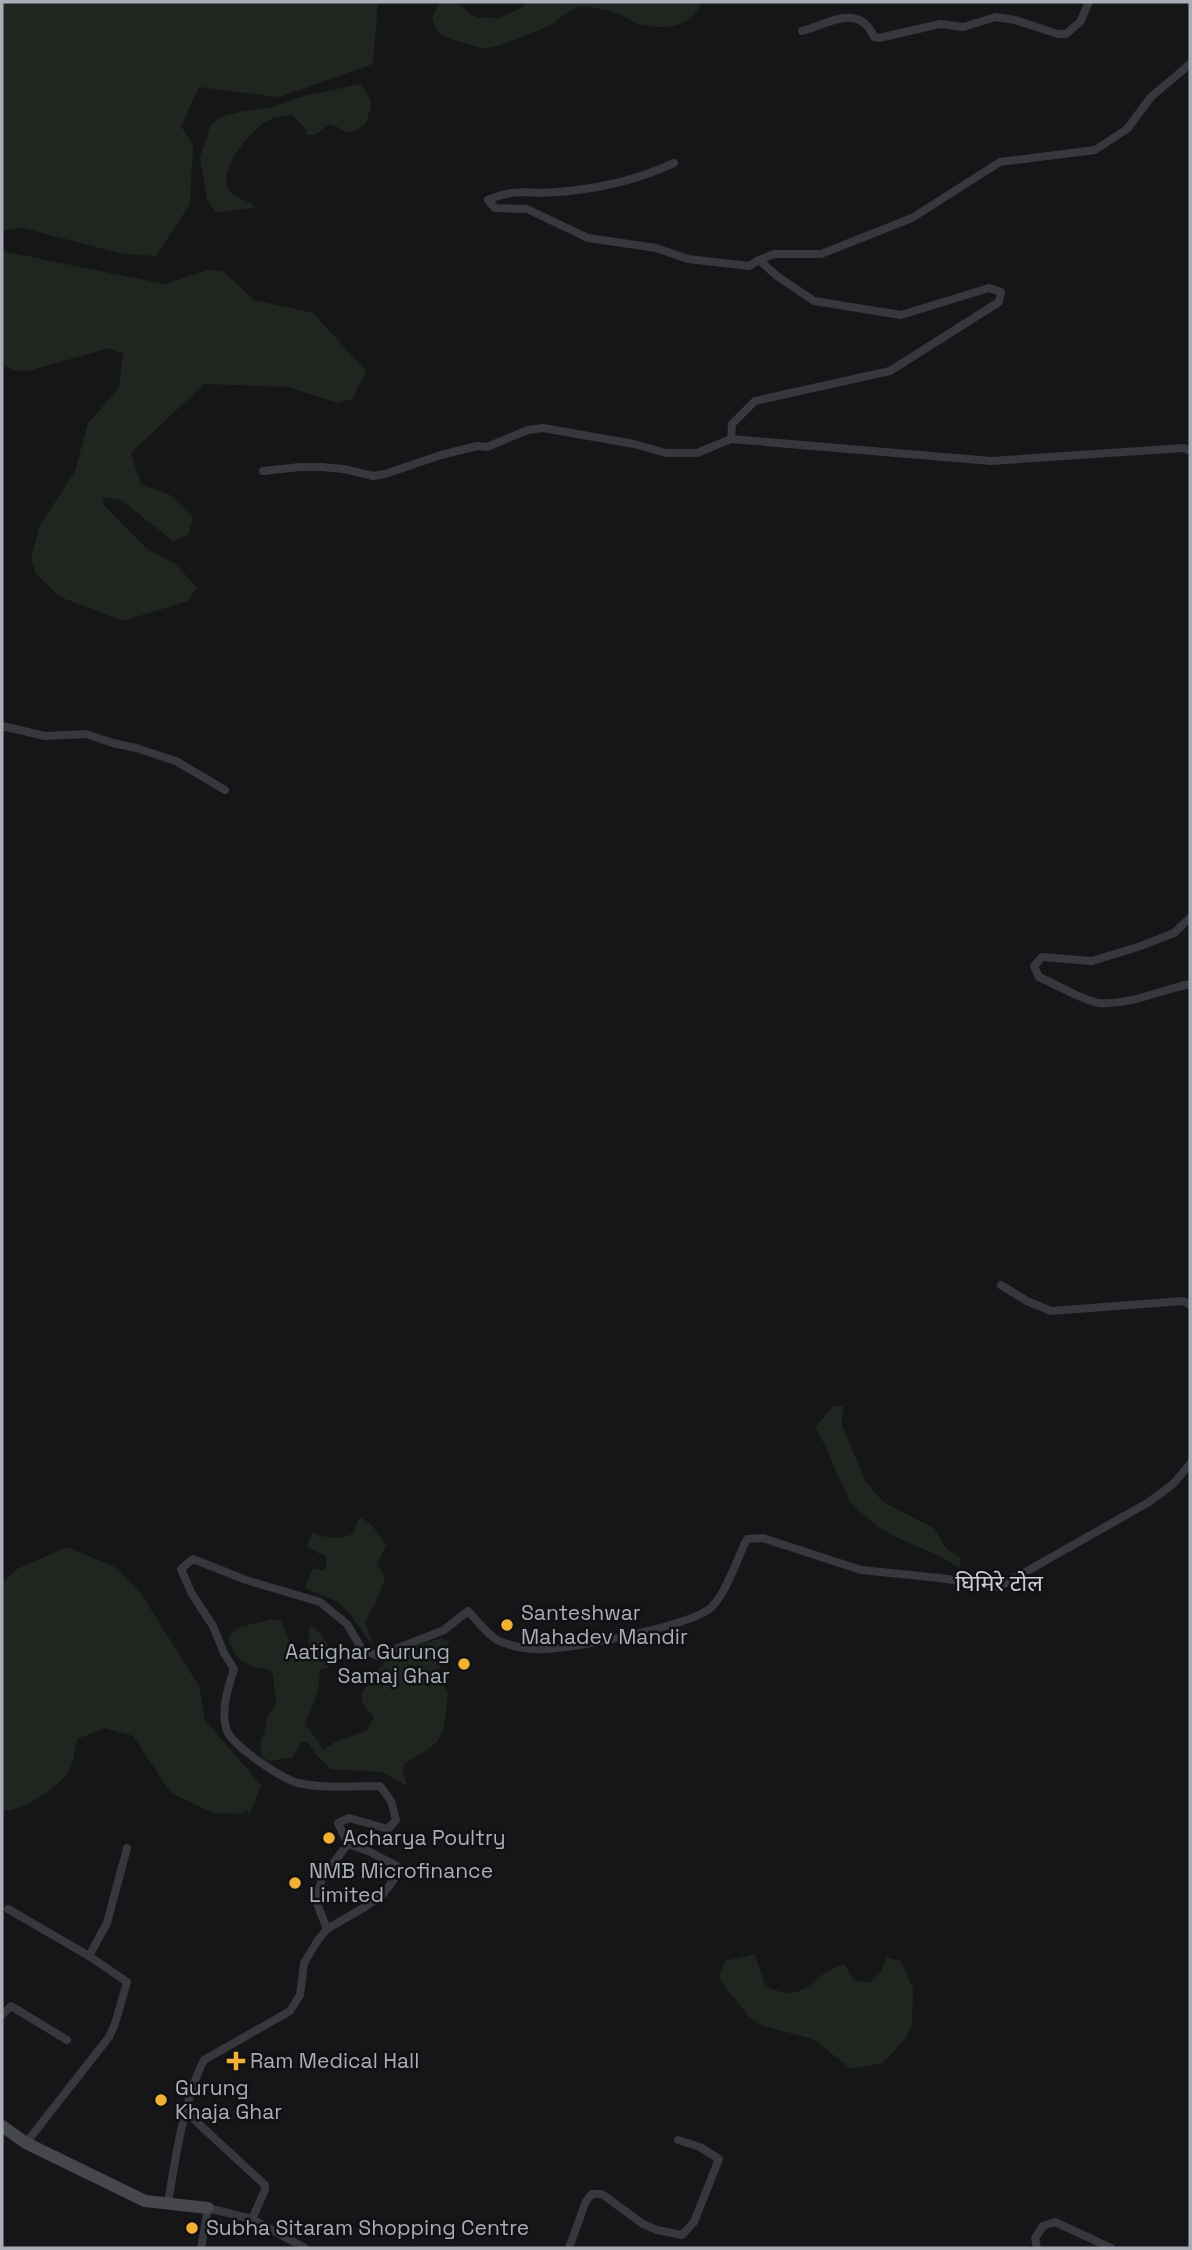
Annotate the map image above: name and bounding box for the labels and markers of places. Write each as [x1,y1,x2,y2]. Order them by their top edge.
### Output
place label: Santeshwar Mahadev Mandir [521,1599,688,1650]
marker: Santeshwar Mahadev Mandir [499,1617,515,1633]
place label: Aatighar Gurung Samaj Ghar [285,1638,450,1689]
marker: Aatighar Gurung Samaj Ghar [456,1656,472,1672]
place label: Acharya Poultry [343,1824,506,1851]
marker: Acharya Poultry [321,1830,337,1846]
place label: NMB Microfinance Limited [309,1857,493,1908]
marker: NMB Microfinance Limited [287,1875,303,1891]
place label: Ram Medical Hall [250,2047,419,2074]
marker: Ram Medical Hall [228,2053,244,2069]
place label: Gurung Khaja Ghar [175,2074,282,2125]
marker: Gurung Khaja Ghar [153,2092,169,2108]
place label: Subha Sitaram Shopping Centre [206,2214,529,2241]
marker: Subha Sitaram Shopping Centre [184,2220,200,2236]

